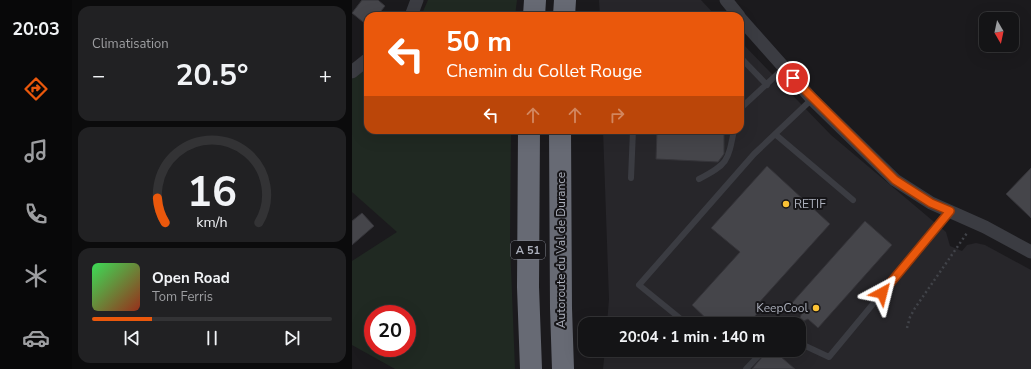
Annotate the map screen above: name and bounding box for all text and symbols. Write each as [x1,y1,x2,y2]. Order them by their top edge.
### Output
north arrow [979,12,1019,52]
map controls [979,12,1019,52]
text: 20:03 [12,17,60,41]
text: 50 m [446,23,512,61]
icon: left [380,28,432,80]
text: Climatisation [92,35,169,53]
text: 20.5° [176,55,248,96]
text: Chemin du Collet Rouge [446,59,642,83]
text: − [92,61,105,91]
text: + [319,61,332,91]
pin [776,61,810,95]
icon: arrive [782,67,804,89]
icon: directions [22,75,50,103]
icon: left [480,104,502,126]
icon: ahead [522,104,544,126]
icon: ahead [564,104,586,126]
icon: right [606,104,628,126]
icon: music [22,137,50,165]
text: 16 [187,163,237,220]
street label: Autoroute du Val de Durance [553,172,569,328]
place label: RETIF [794,196,826,212]
marker: RETIF [781,199,791,209]
icon: phone [22,200,50,228]
text: km/h [196,212,228,231]
road number: A 51 [511,241,545,259]
icon: climate [22,262,50,290]
text: Open Road [152,268,230,288]
position arrow [861,272,903,314]
text: Tom Ferris [152,288,213,306]
place label: KeepCool [756,300,808,316]
marker: KeepCool [811,303,821,313]
speed limit sign: 20 [364,305,416,357]
icon: car [22,324,50,352]
icon: previous [121,327,143,349]
icon: pause [201,327,223,349]
icon: next [281,327,303,349]
text: 20:04 · 1 min · 140 m [619,327,765,347]

